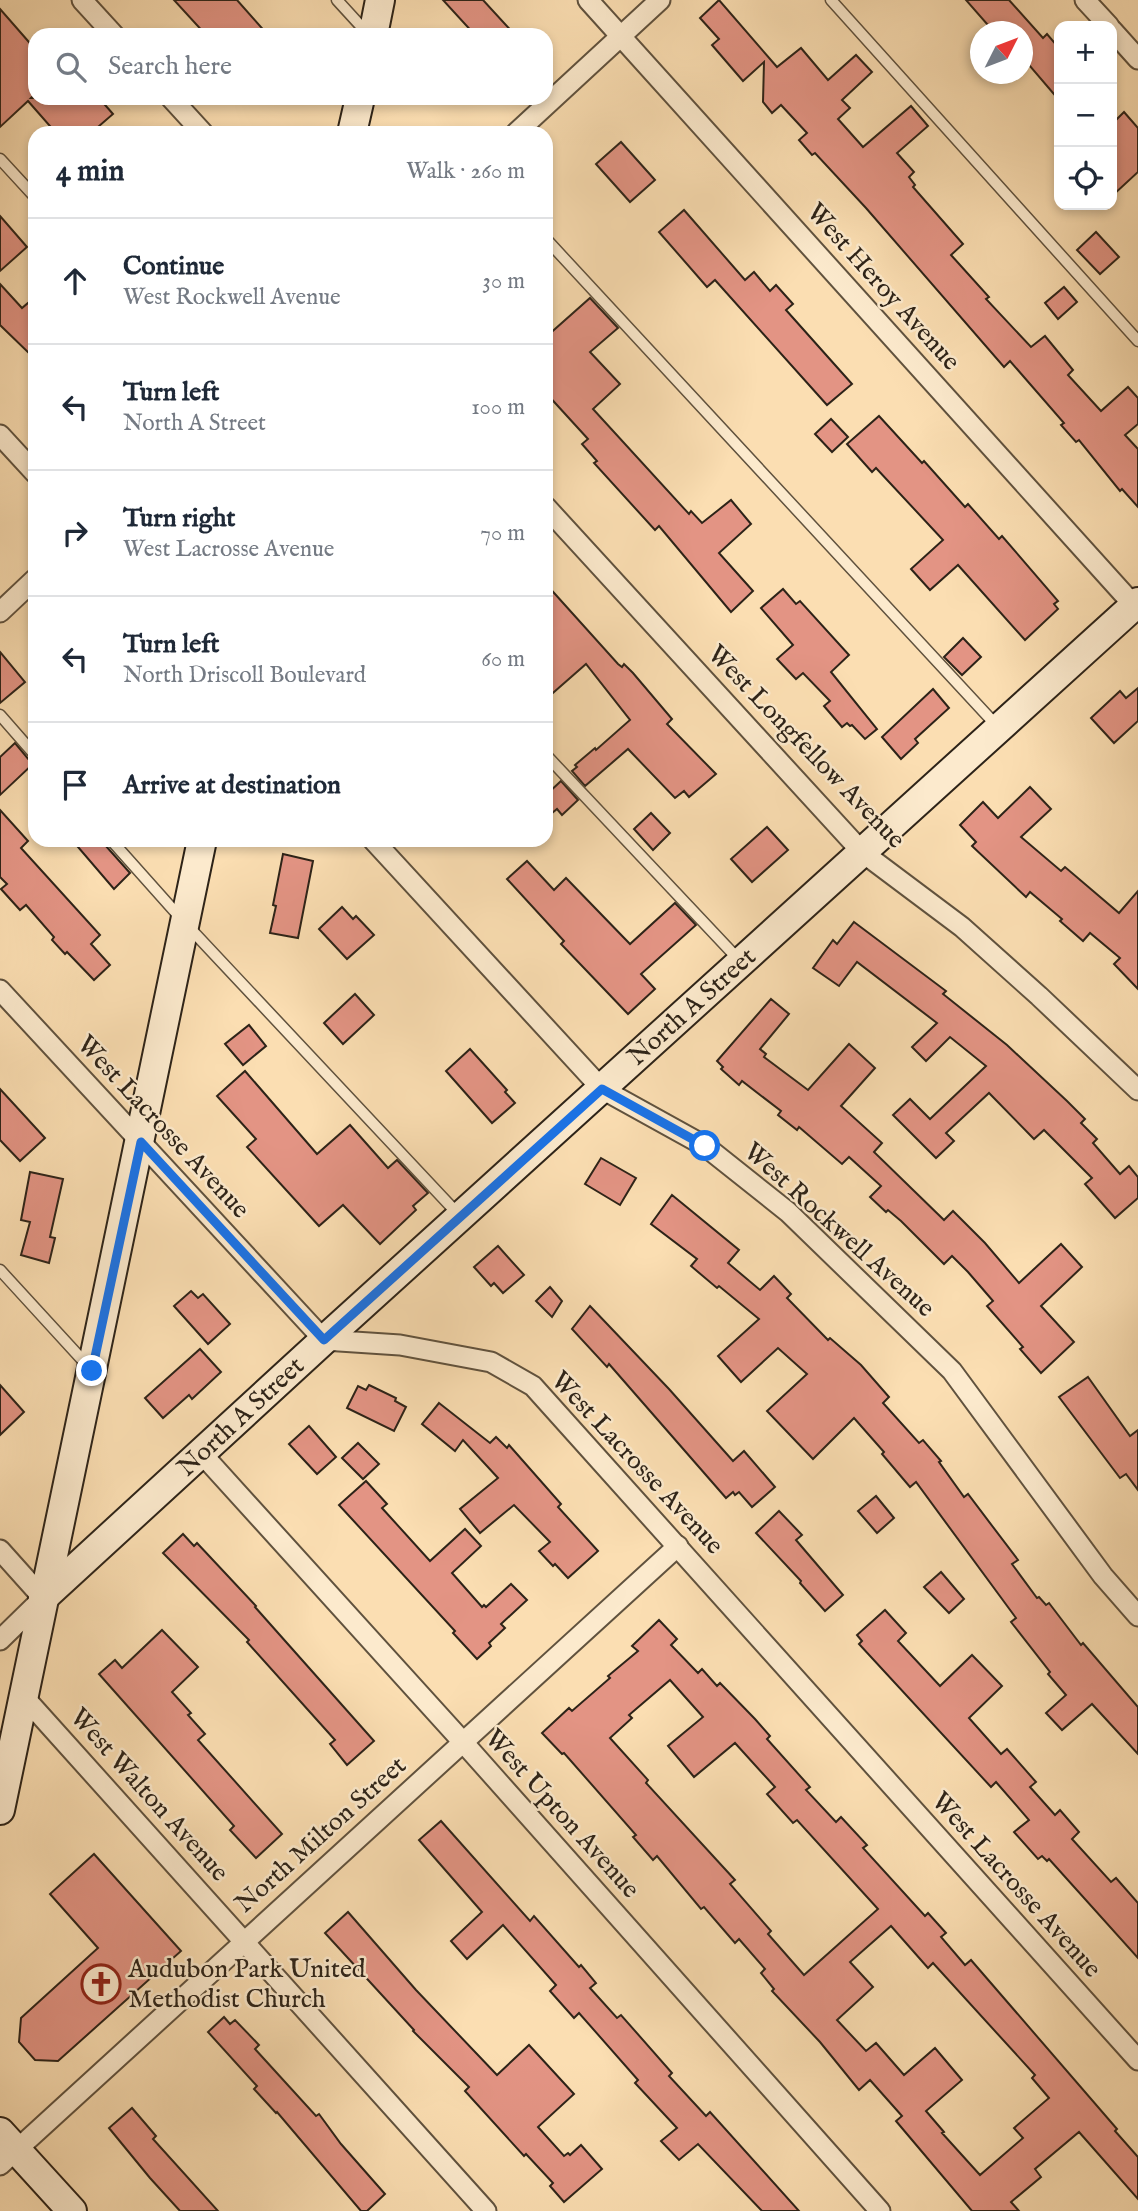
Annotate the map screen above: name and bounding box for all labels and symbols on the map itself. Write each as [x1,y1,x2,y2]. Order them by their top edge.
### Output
north arrow [970,21,1033,84]
street label: West Heroy Avenue [799,196,967,378]
street label: West Longfellow Avenue [700,638,912,856]
street label: North A Street [621,941,763,1073]
street label: West Lacrosse Avenue [69,1028,257,1226]
route start [689,1130,720,1161]
street label: West Rockwell Avenue [737,1135,941,1325]
street label: North A Street [171,1350,311,1484]
route end [76,1355,107,1386]
street label: West Lacrosse Avenue [543,1364,731,1562]
street label: West Walton Avenue [62,1701,236,1889]
street label: West Upton Avenue [477,1723,647,1905]
street label: North Milton Street [229,1749,414,1921]
street label: West Lacrosse Avenue [924,1785,1108,1985]
place label: Audubon Park United Methodist Church [127,1953,366,2016]
church icon: Audubon Park United Methodist Church [80,1963,122,2005]

